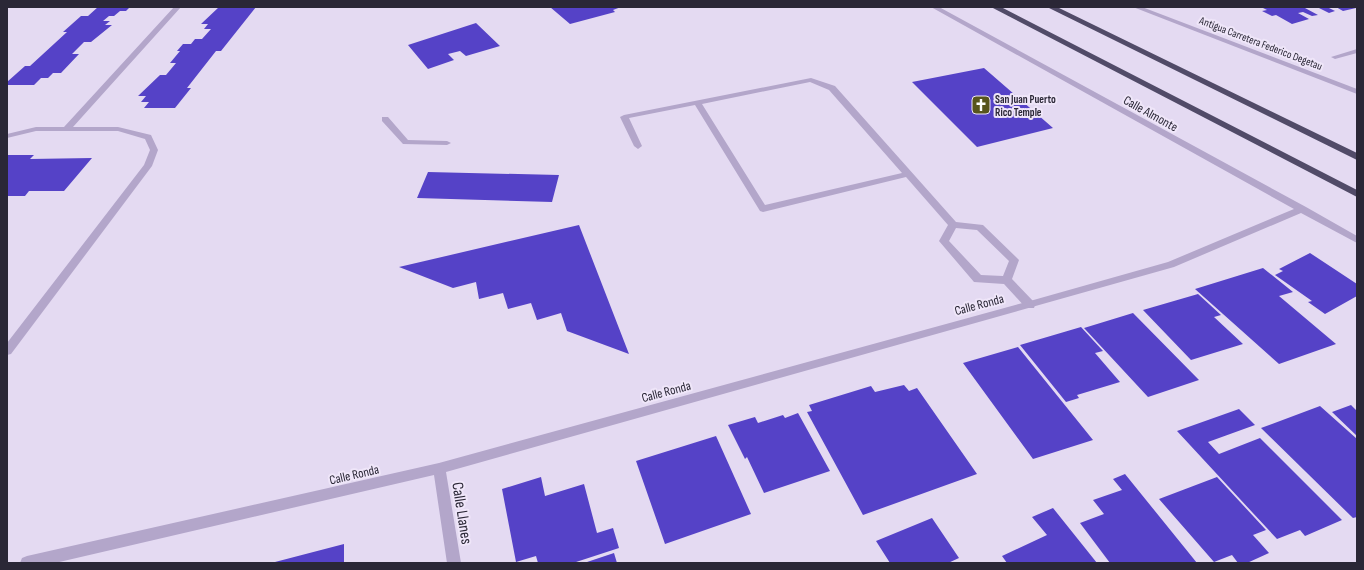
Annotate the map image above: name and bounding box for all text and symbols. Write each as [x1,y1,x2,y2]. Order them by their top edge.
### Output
street label: Antigua Carretera Federico Degetau [1197,14,1325,73]
street label: Calle Almonte [1120,92,1181,135]
place label: San Juan Puerto Rico Temple [995,93,1056,119]
church icon: San Juan Puerto Rico Temple [970,94,992,116]
street label: Calle Ronda [953,291,1006,319]
street label: Calle Ronda [640,378,693,406]
street label: Calle Ronda [328,462,381,488]
street label: Calle Llanes [447,481,476,546]

